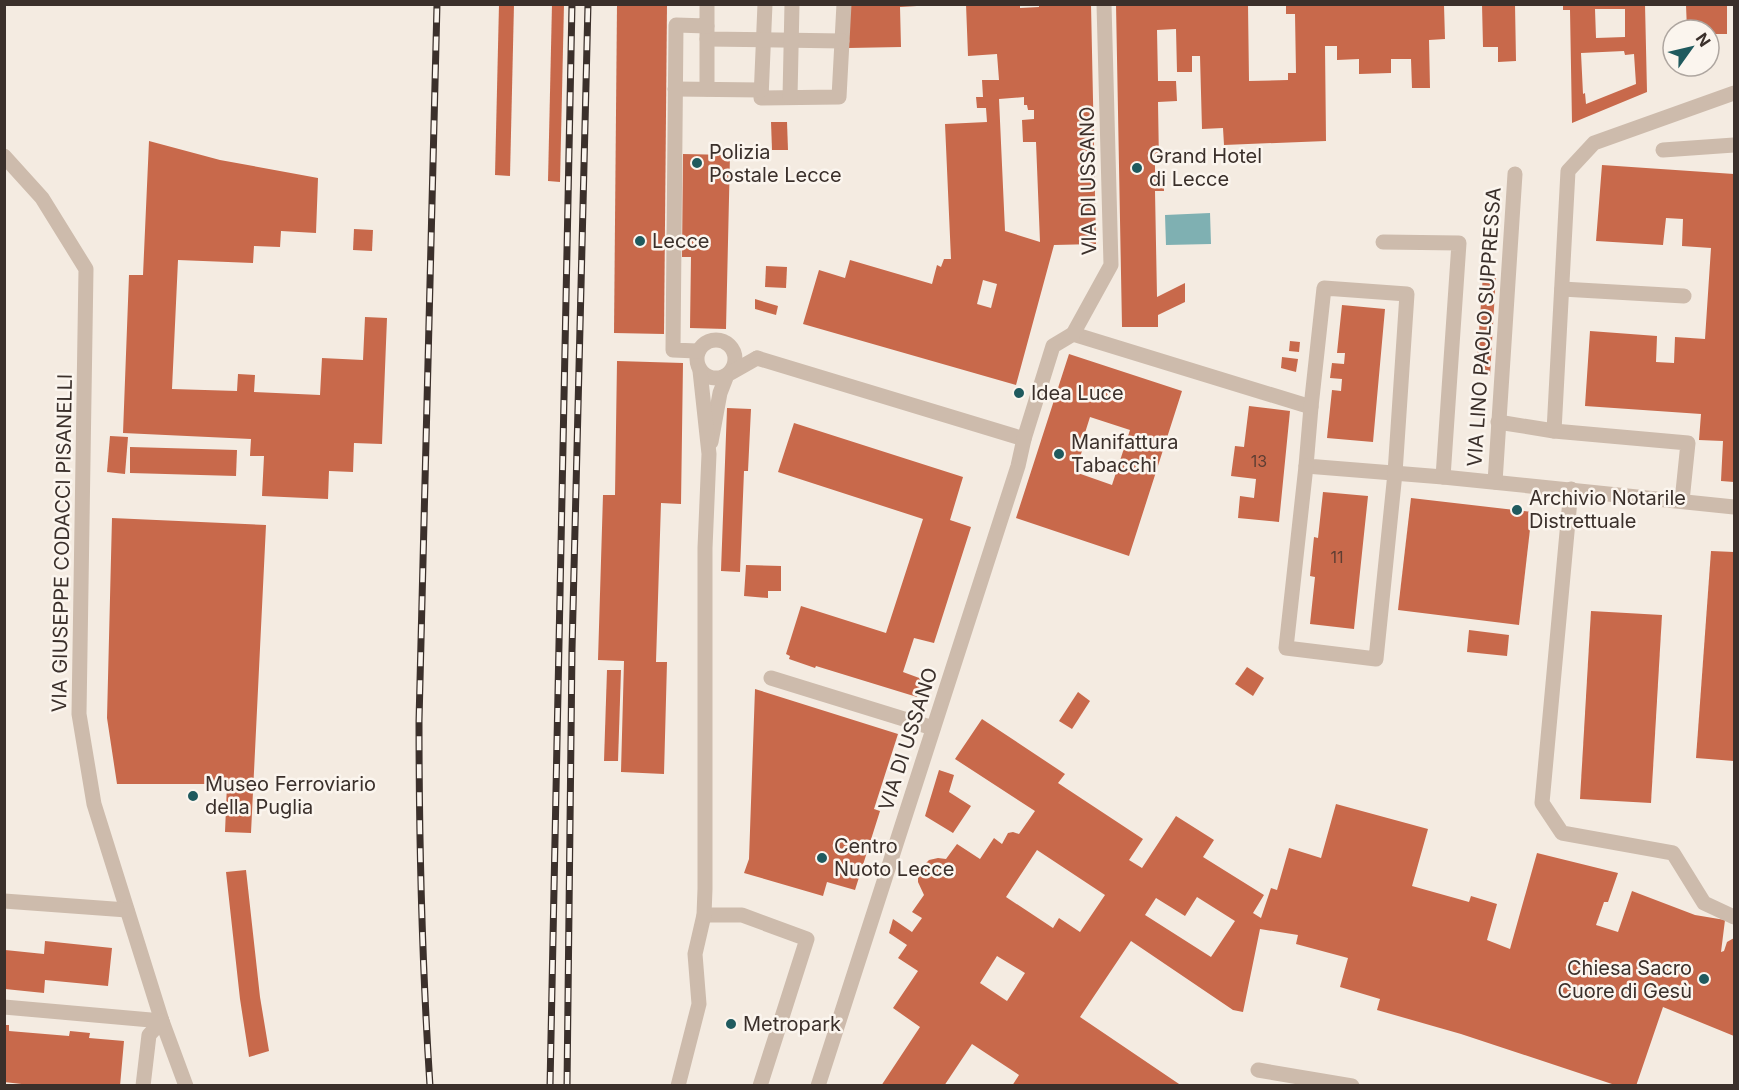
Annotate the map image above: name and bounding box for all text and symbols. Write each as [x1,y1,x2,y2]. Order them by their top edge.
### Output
north arrow [1661,18,1721,78]
text: N [1692,29,1715,50]
street label: VIA DI USSANO [1075,106,1101,256]
place label: Polizia Postale Lecce [709,140,842,187]
place label: Grand Hotel di Lecce [1149,144,1262,191]
marker: Polizia Postale Lecce [690,156,704,170]
marker: Grand Hotel di Lecce [1130,161,1144,175]
street label: VIA LINO PAOLO SUPPRESSA [1462,186,1506,468]
place label: Lecce [652,229,709,253]
marker: Lecce [633,234,647,248]
street label: VIA GIUSEPPE CODACCI PISANELLI [47,373,77,713]
place label: Idea Luce [1031,381,1124,405]
marker: Idea Luce [1012,386,1026,400]
place label: Manifattura Tabacchi [1071,430,1178,477]
marker: Manifattura Tabacchi [1052,447,1066,461]
house number: 13 [1251,451,1267,471]
place label: Archivio Notarile Distrettuale [1529,486,1686,533]
marker: Archivio Notarile Distrettuale [1510,503,1524,517]
house number: 11 [1330,547,1344,567]
street label: VIA DI USSANO [874,665,942,813]
place label: Museo Ferroviario della Puglia [205,772,376,819]
marker: Museo Ferroviario della Puglia [186,789,200,803]
place label: Centro Nuoto Lecce [834,834,954,881]
marker: Centro Nuoto Lecce [815,851,829,865]
place label: Chiesa Sacro Cuore di Gesù [1557,956,1692,1003]
marker: Chiesa Sacro Cuore di Gesù [1697,972,1711,986]
place label: Metropark [743,1012,841,1036]
marker: Metropark [724,1017,738,1031]

